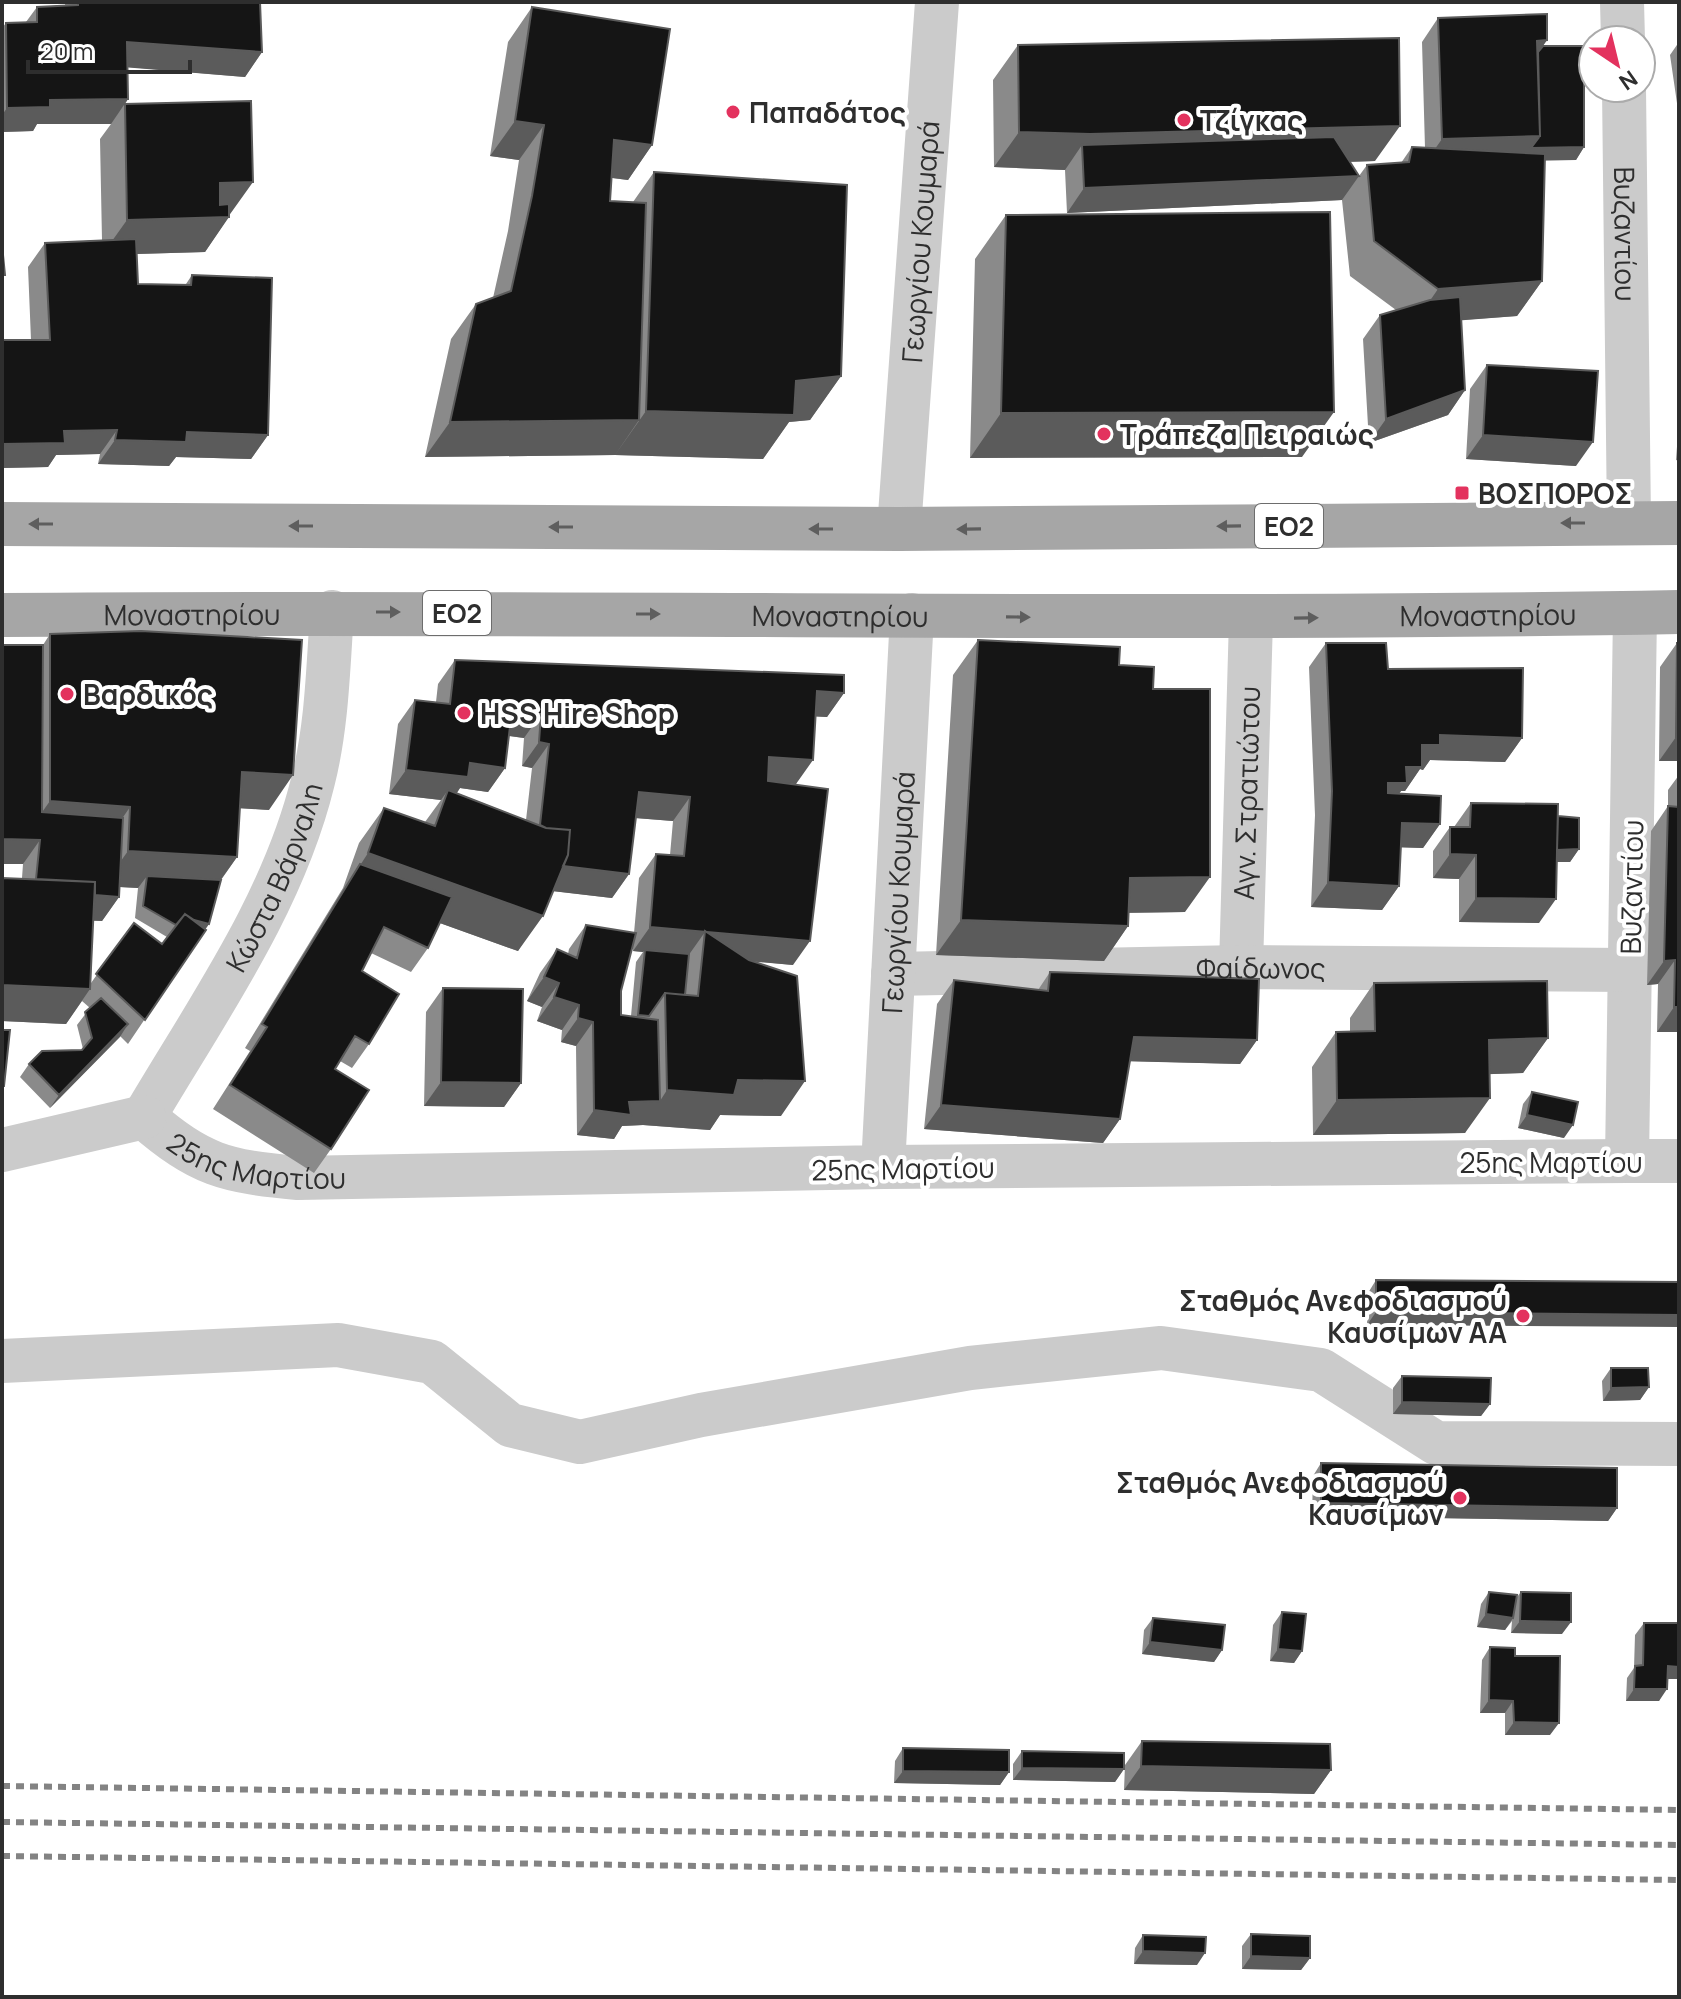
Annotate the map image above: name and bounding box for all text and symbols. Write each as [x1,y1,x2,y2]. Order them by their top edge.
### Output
scale bar [28,24,190,74]
north arrow [1577,24,1657,104]
text: 20 m [40,34,93,67]
text: N [1613,64,1644,97]
place label: Παπαδάτος [749,93,906,131]
place label: Τζίγκας [1200,101,1303,139]
marker: Παπαδάτος [724,103,742,121]
marker: Τζίγκας [1175,111,1193,129]
street label: Γεωργίου Κουμαρά [892,119,947,364]
street label: Βυζαντίου [1606,166,1645,302]
place label: Τράπεζα Πειραιώς [1120,415,1374,453]
marker: Τράπεζα Πειραιώς [1095,425,1113,443]
place label: ΒΟΣΠΟΡΟΣ [1478,474,1632,512]
marker: ΒΟΣΠΟΡΟΣ [1453,484,1471,502]
road number: ΕΟ2 [1255,504,1323,548]
one-way arrow [1560,517,1585,529]
one-way arrow [28,518,53,530]
one-way arrow [288,520,313,532]
one-way arrow [1216,520,1241,532]
one-way arrow [548,521,573,533]
one-way arrow [808,523,833,535]
one-way arrow [956,523,981,535]
road number: ΕΟ2 [423,591,491,635]
street label: Μοναστηρίου [104,595,280,633]
street label: Μοναστηρίου [1400,595,1577,634]
street label: Μοναστηρίου [752,596,928,635]
one-way arrow [376,606,401,618]
one-way arrow [636,608,661,620]
one-way arrow [1006,611,1031,623]
one-way arrow [1294,612,1319,624]
place label: Βαρδικός [83,675,213,713]
marker: Βαρδικός [58,685,76,703]
street label: Αγν. Στρατιώτου [1224,686,1268,901]
place label: HSS Hire Shop [480,694,675,732]
marker: HSS Hire Shop [455,704,473,722]
street label: Γεωργίου Κουμαρά [872,770,923,1014]
street label: Κώστα Βάρναλη [216,778,331,978]
street label: Βυζαντίου [1611,819,1651,955]
street label: Φαίδωνος [1196,948,1326,987]
street label: 25ης Μαρτίου [160,1123,346,1197]
street label: 25ης Μαρτίου [1459,1143,1643,1181]
street label: 25ης Μαρτίου [811,1147,995,1189]
place label: Σταθμός Ανεφοδιασμού Καυσίμων ΑΑ [1179,1281,1507,1351]
marker: Σταθμός Ανεφοδιασμού Καυσίμων ΑΑ [1514,1307,1532,1325]
place label: Σταθμός Ανεφοδιασμού Καυσίμων [1116,1463,1444,1533]
marker: Σταθμός Ανεφοδιασμού Καυσίμων [1451,1489,1469,1507]

